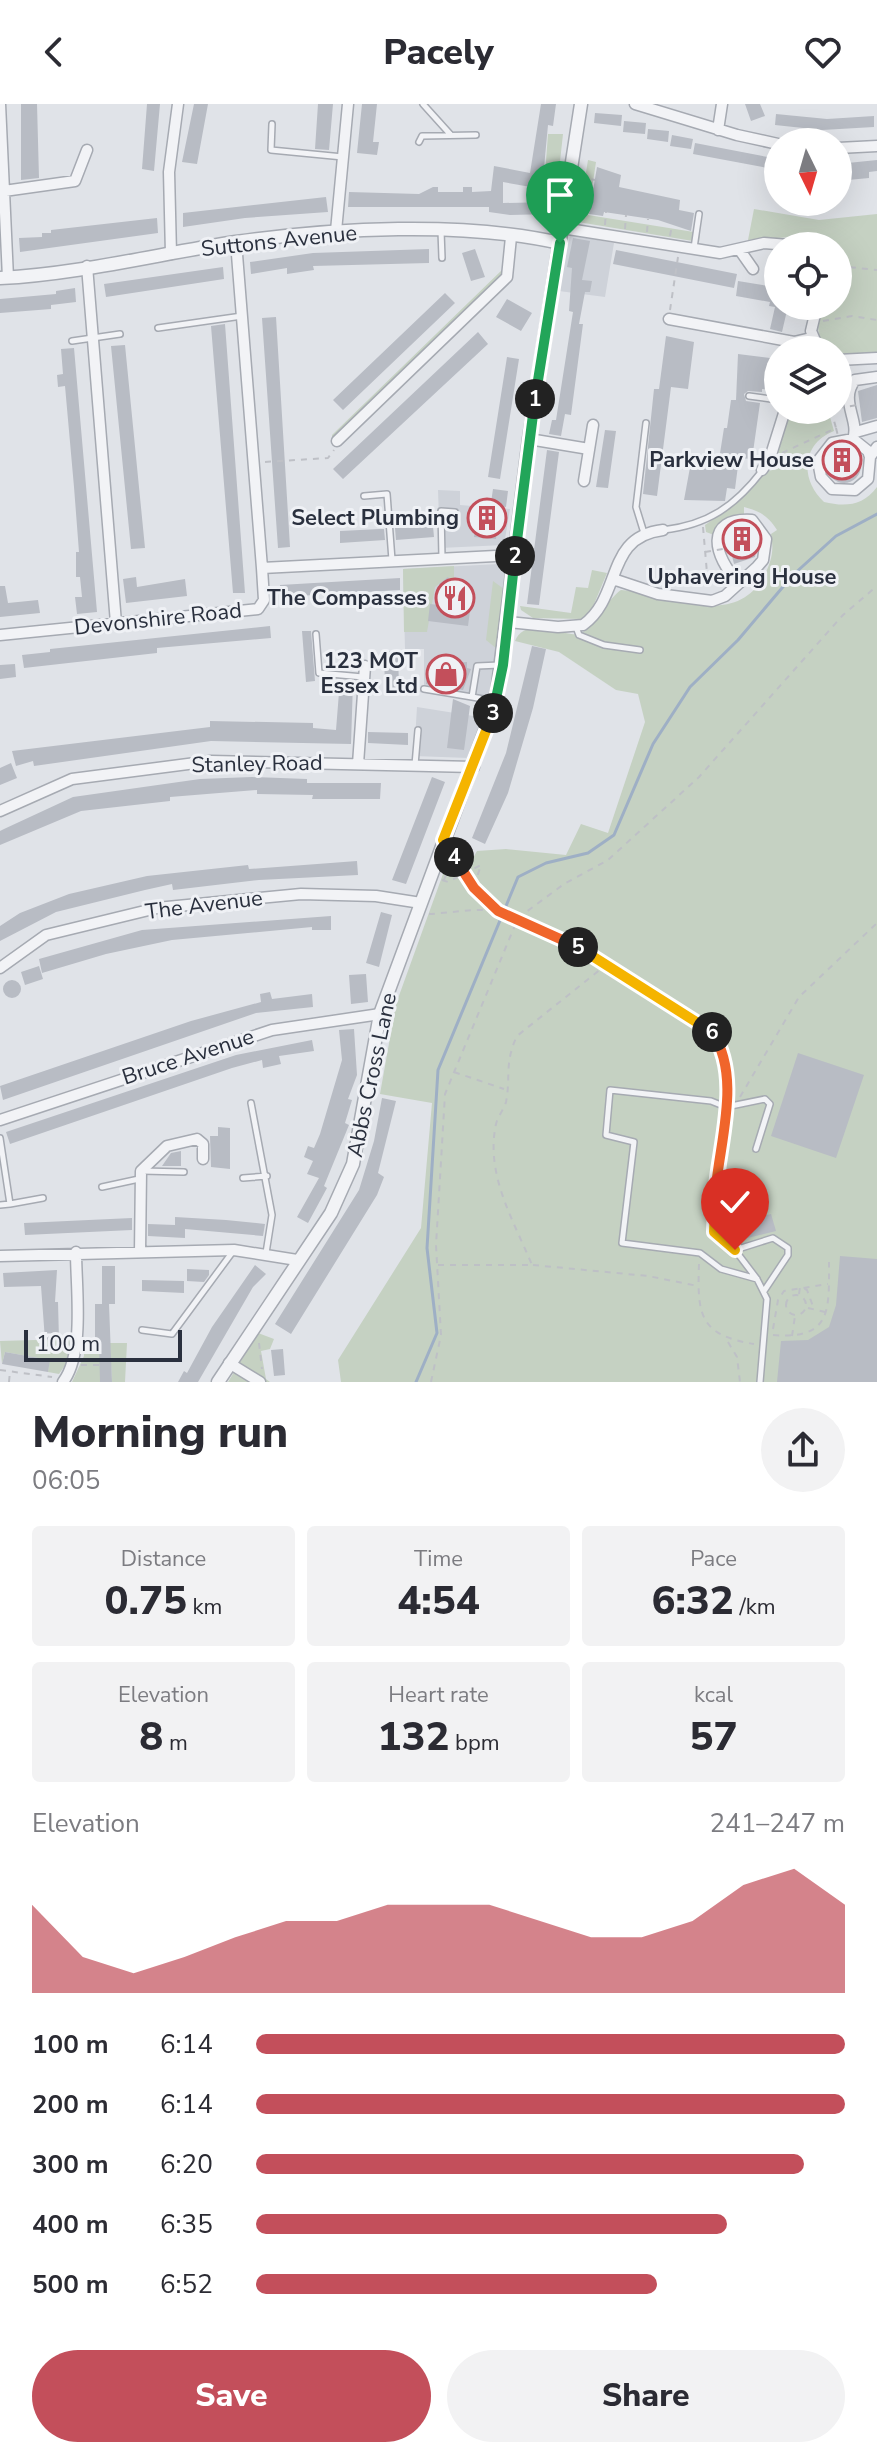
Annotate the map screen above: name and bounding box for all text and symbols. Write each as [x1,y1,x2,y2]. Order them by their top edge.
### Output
text: Pacely [383,28,494,77]
icon: back [32,30,76,74]
icon: heart [801,30,845,74]
north arrow [764,128,852,216]
map controls [764,128,852,424]
pin [526,161,594,243]
icon: arrive [538,173,582,217]
street label: Suttons Avenue [200,218,358,264]
button: locate [764,232,852,320]
button: layers [764,336,852,424]
pin: 1 [515,379,555,419]
text: 1 [528,384,542,414]
building icon: Parkview House [821,439,863,481]
place label: Parkview House [649,445,814,475]
building icon: Select Plumbing [466,497,508,539]
place label: Select Plumbing [291,503,459,533]
building icon: Uphavering House [721,518,763,560]
pin: 2 [495,536,535,576]
text: 2 [508,541,522,571]
place label: Uphavering House [648,562,837,592]
restaurant icon: The Compasses [434,577,476,619]
place label: The Compasses [267,583,427,613]
street label: Devonshire Road [73,595,243,643]
place label: 123 MOT Essex Ltd [320,646,418,701]
shop icon: 123 MOT Essex Ltd [425,653,467,695]
pin: 3 [473,693,513,733]
text: 3 [486,698,500,728]
street label: Stanley Road [191,748,323,780]
pin: 4 [434,837,474,877]
text: 4 [447,842,461,872]
street label: The Avenue [144,883,264,927]
pin: 5 [558,927,598,967]
text: 5 [571,932,585,962]
street label: Abbs Cross Lane [340,990,404,1160]
pin: 6 [692,1012,732,1052]
text: 6 [705,1017,719,1047]
street label: Bruce Avenue [118,1022,258,1092]
pin [701,1168,769,1250]
icon: check [713,1180,757,1224]
scale bar [24,1326,182,1362]
text: 100 m [36,1329,100,1359]
text: Morning run [32,1403,288,1463]
button: share [761,1408,845,1492]
text: 06:05 [32,1463,100,1498]
text: Distance [121,1544,206,1574]
text: Time [414,1544,463,1574]
text: Pace [690,1544,737,1574]
text: 0.75 [105,1574,187,1628]
text: 4:54 [397,1574,480,1628]
text: 6:32 [651,1574,734,1628]
text: km [187,1592,222,1622]
text: /km [734,1592,776,1622]
text: Elevation [118,1680,209,1710]
text: Heart rate [388,1680,489,1710]
text: kcal [694,1680,733,1710]
text: 8 [139,1710,163,1764]
text: 132 [377,1710,449,1764]
text: 57 [690,1710,738,1764]
text: m [163,1728,188,1758]
text: bpm [449,1728,500,1758]
text: Elevation [32,1806,140,1841]
text: 241–247 m [709,1806,845,1841]
text: 100 m [32,2027,109,2062]
text: 6:14 [160,2027,213,2062]
text: 200 m [32,2087,109,2122]
text: 6:14 [160,2087,213,2122]
text: 300 m [32,2147,109,2182]
text: 6:20 [160,2147,213,2182]
text: 400 m [32,2207,109,2242]
text: 6:35 [160,2207,213,2242]
text: 500 m [32,2267,109,2302]
text: 6:52 [160,2267,213,2302]
button: Save [32,2350,431,2442]
button: Share [447,2350,845,2442]

